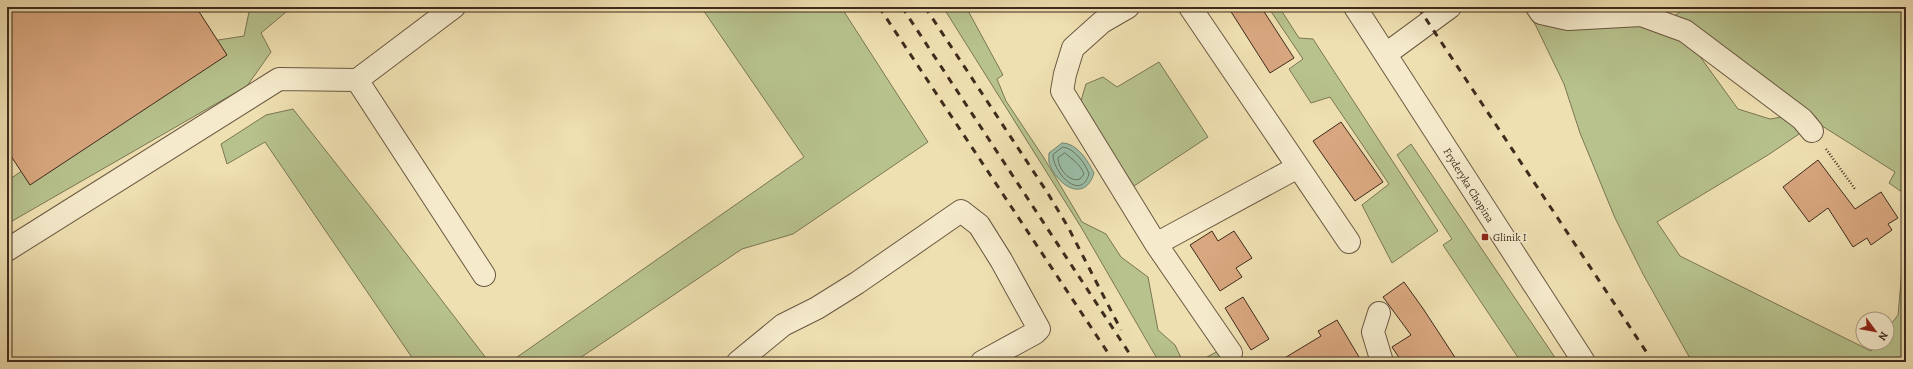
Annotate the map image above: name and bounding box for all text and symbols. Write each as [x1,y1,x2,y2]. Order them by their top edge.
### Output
street label: Fryderyka Chopina [1440,145,1498,226]
place label: Glinik I [1493,230,1527,245]
marker: Glinik I [1480,232,1490,242]
north arrow [1855,311,1895,351]
text: N [1875,329,1892,343]

